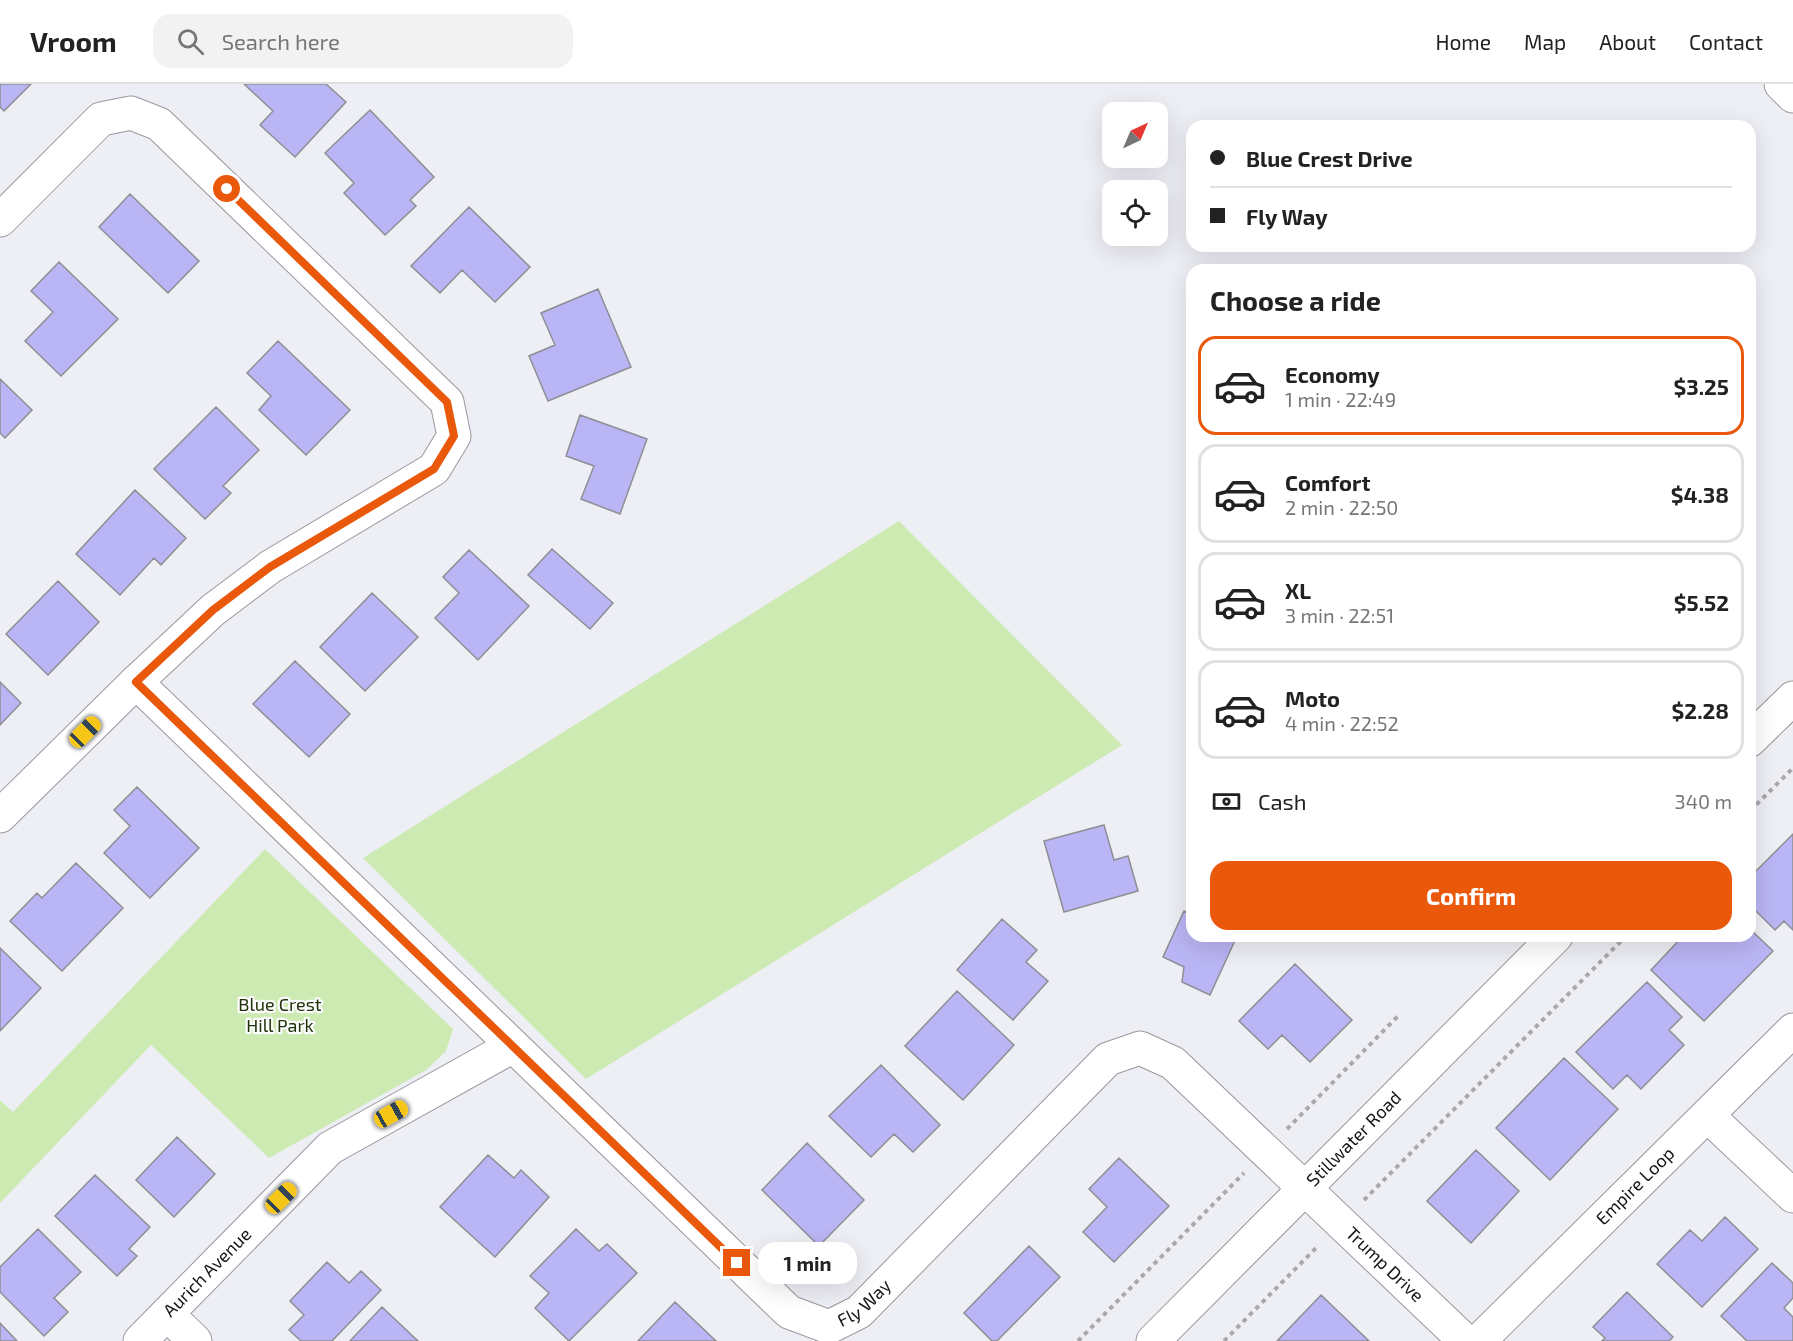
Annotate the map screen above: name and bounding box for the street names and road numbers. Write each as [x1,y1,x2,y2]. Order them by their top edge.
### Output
street label: Stillwater Road [1301,1086,1405,1190]
street label: Empire Loop [1591,1142,1678,1229]
street label: Trump Drive [1342,1222,1429,1306]
street label: Aurich Avenue [158,1223,255,1321]
street label: Fly Way [833,1274,895,1331]

